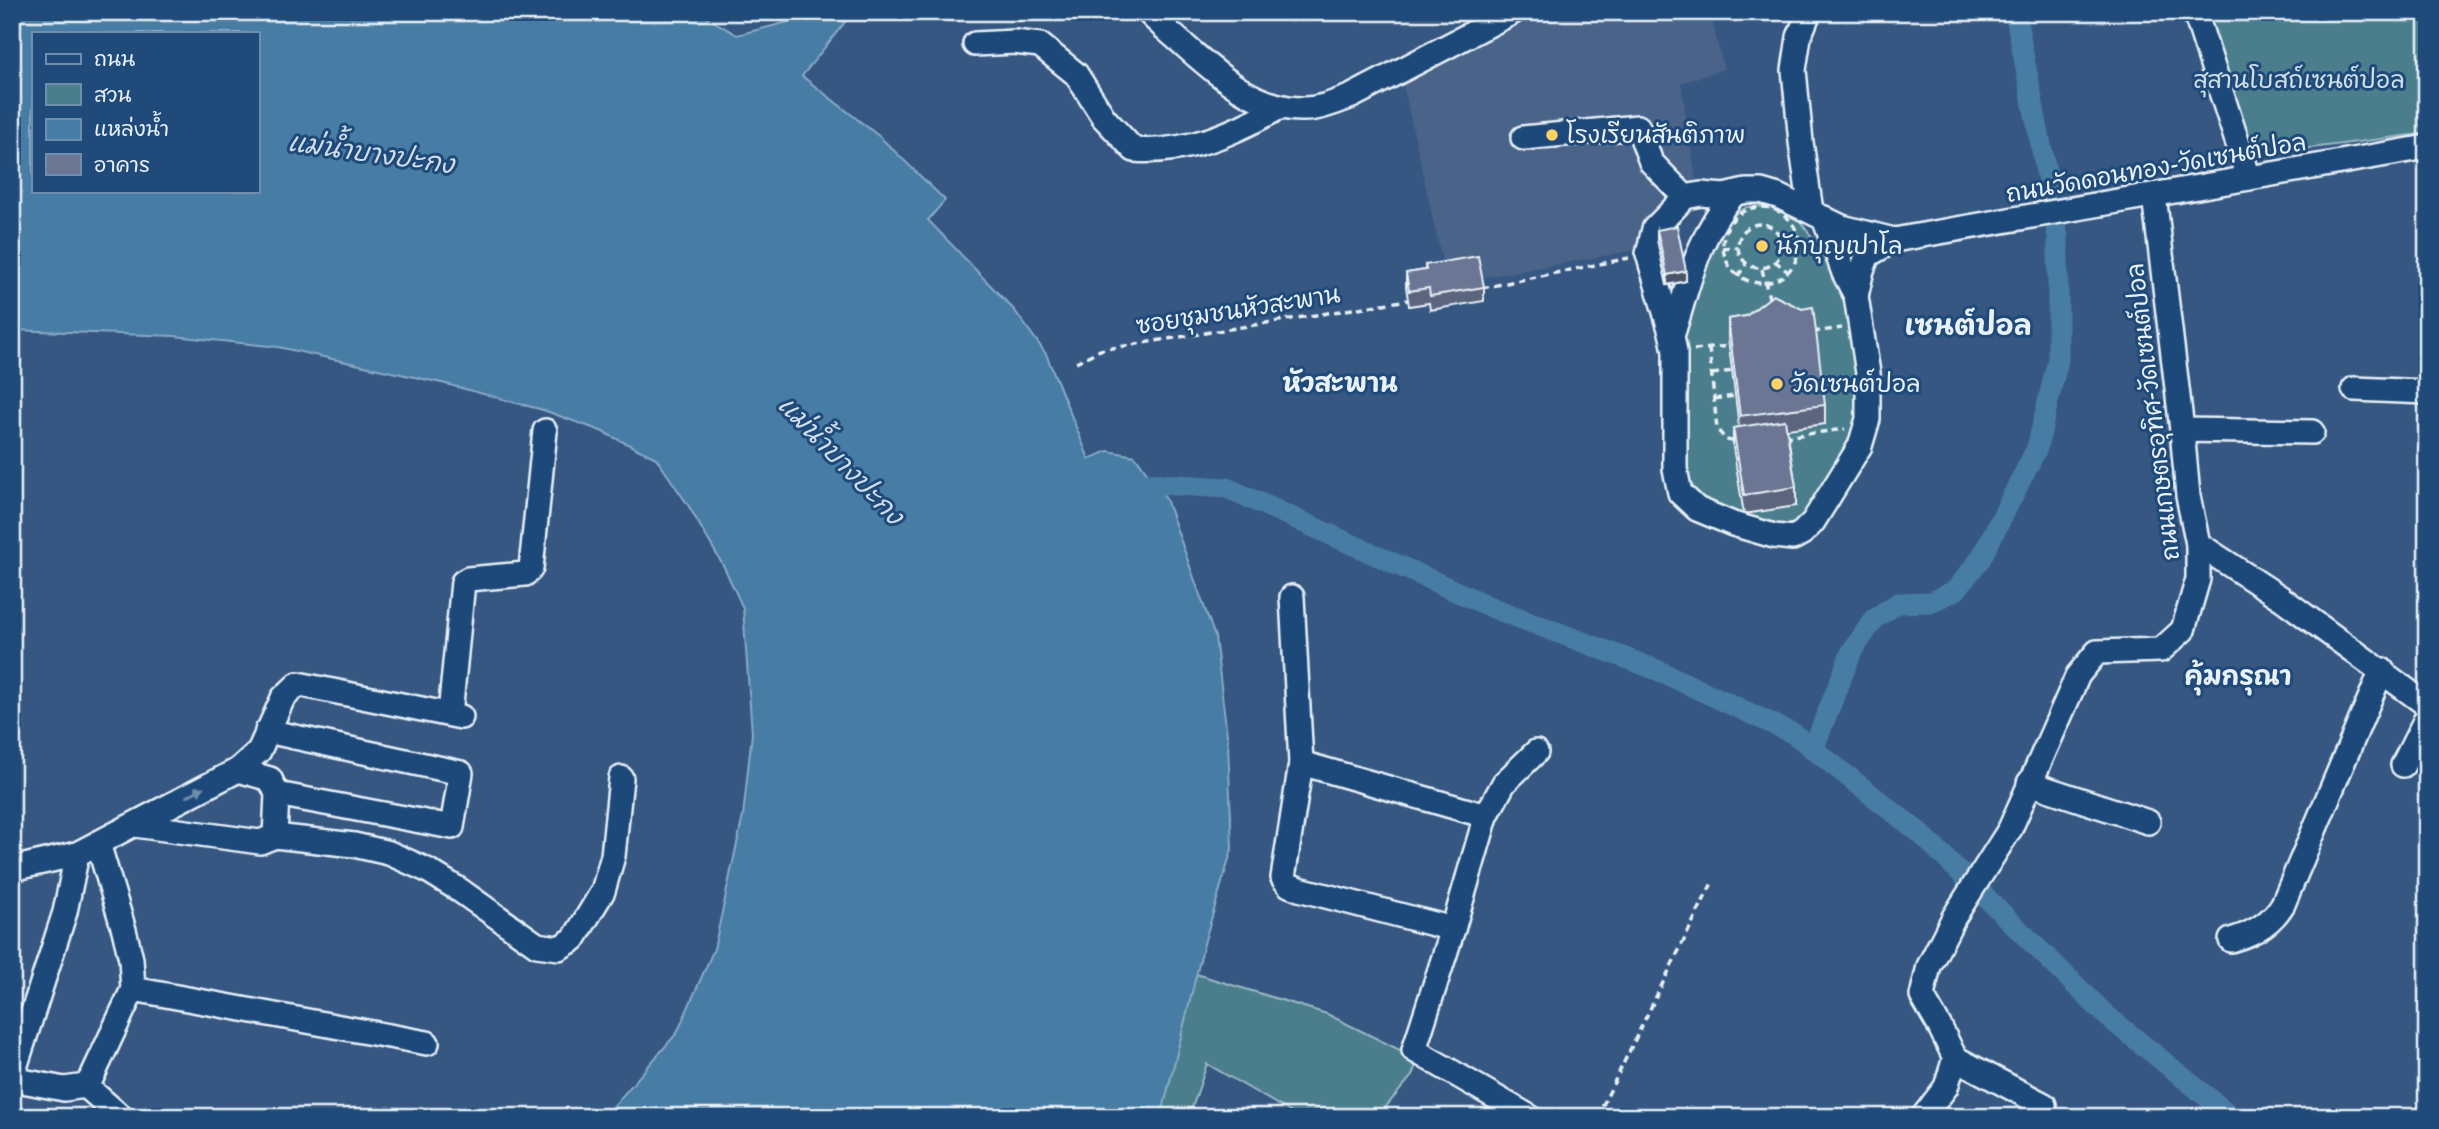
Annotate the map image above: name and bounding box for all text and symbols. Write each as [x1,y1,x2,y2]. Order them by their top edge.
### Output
legend [32,32,259,192]
text: ถนน [94,47,135,72]
park label: สุสานโบสถ์เซนต์ปอล [2193,64,2405,98]
text: สวน [94,83,131,108]
text: แหล่งน้ำ [94,110,169,142]
water label: แม่น้ำบางปะกง [286,118,459,182]
place label: โรงเรียนสันติภาพ [1566,119,1745,150]
street label: ถนนวัดดอนทอง-วัดเซนต์ปอล [2003,126,2308,209]
marker: โรงเรียนสันติภาพ [1544,127,1560,143]
text: อาคาร [94,153,150,178]
place label: นักบุญเปาโล [1776,230,1902,264]
marker: นักบุญเปาโล [1754,238,1770,254]
street label: ถนนเกษตรอุทิศ-วัดเซนต์ปอล [2119,261,2189,562]
street label: ซอยชุมชนหัวสะพาน [1134,280,1342,344]
district label: เซนต์ปอล [1904,307,2032,343]
district label: หัวสะพาน [1282,367,1398,400]
place label: วัดเซนต์ปอล [1791,368,1920,399]
marker: วัดเซนต์ปอล [1769,376,1785,392]
water label: แม่น้ำบางปะกง [771,383,917,533]
district label: คุ้มกรุณา [2184,659,2292,696]
one-way arrow [185,786,205,798]

